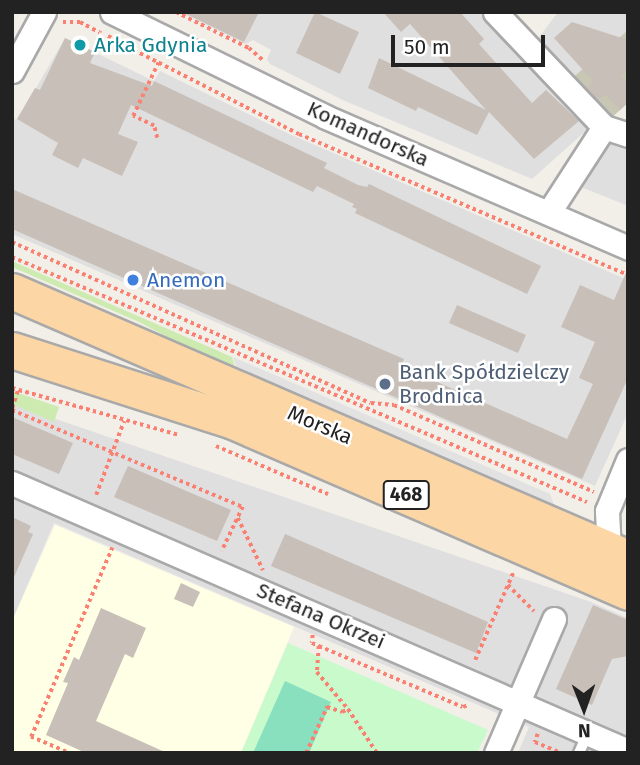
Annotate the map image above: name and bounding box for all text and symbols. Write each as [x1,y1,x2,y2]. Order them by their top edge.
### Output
scale bar [395,21,549,65]
place label: Arka Gdynia [94,32,207,58]
text: 50 m [404,34,450,60]
marker: Arka Gdynia [72,37,88,53]
street label: Komandorska [303,96,433,172]
place label: Anemon [147,267,225,293]
marker: Anemon [125,272,141,288]
place label: Bank Spółdzielczy Brodnica [399,359,569,409]
marker: Bank Spółdzielczy Brodnica [377,376,393,392]
street label: Morska [284,400,356,450]
road number: 468 [382,480,430,510]
street label: Stefana Okrzei [253,578,389,654]
north arrow [549,674,619,744]
text: N [578,719,591,742]

